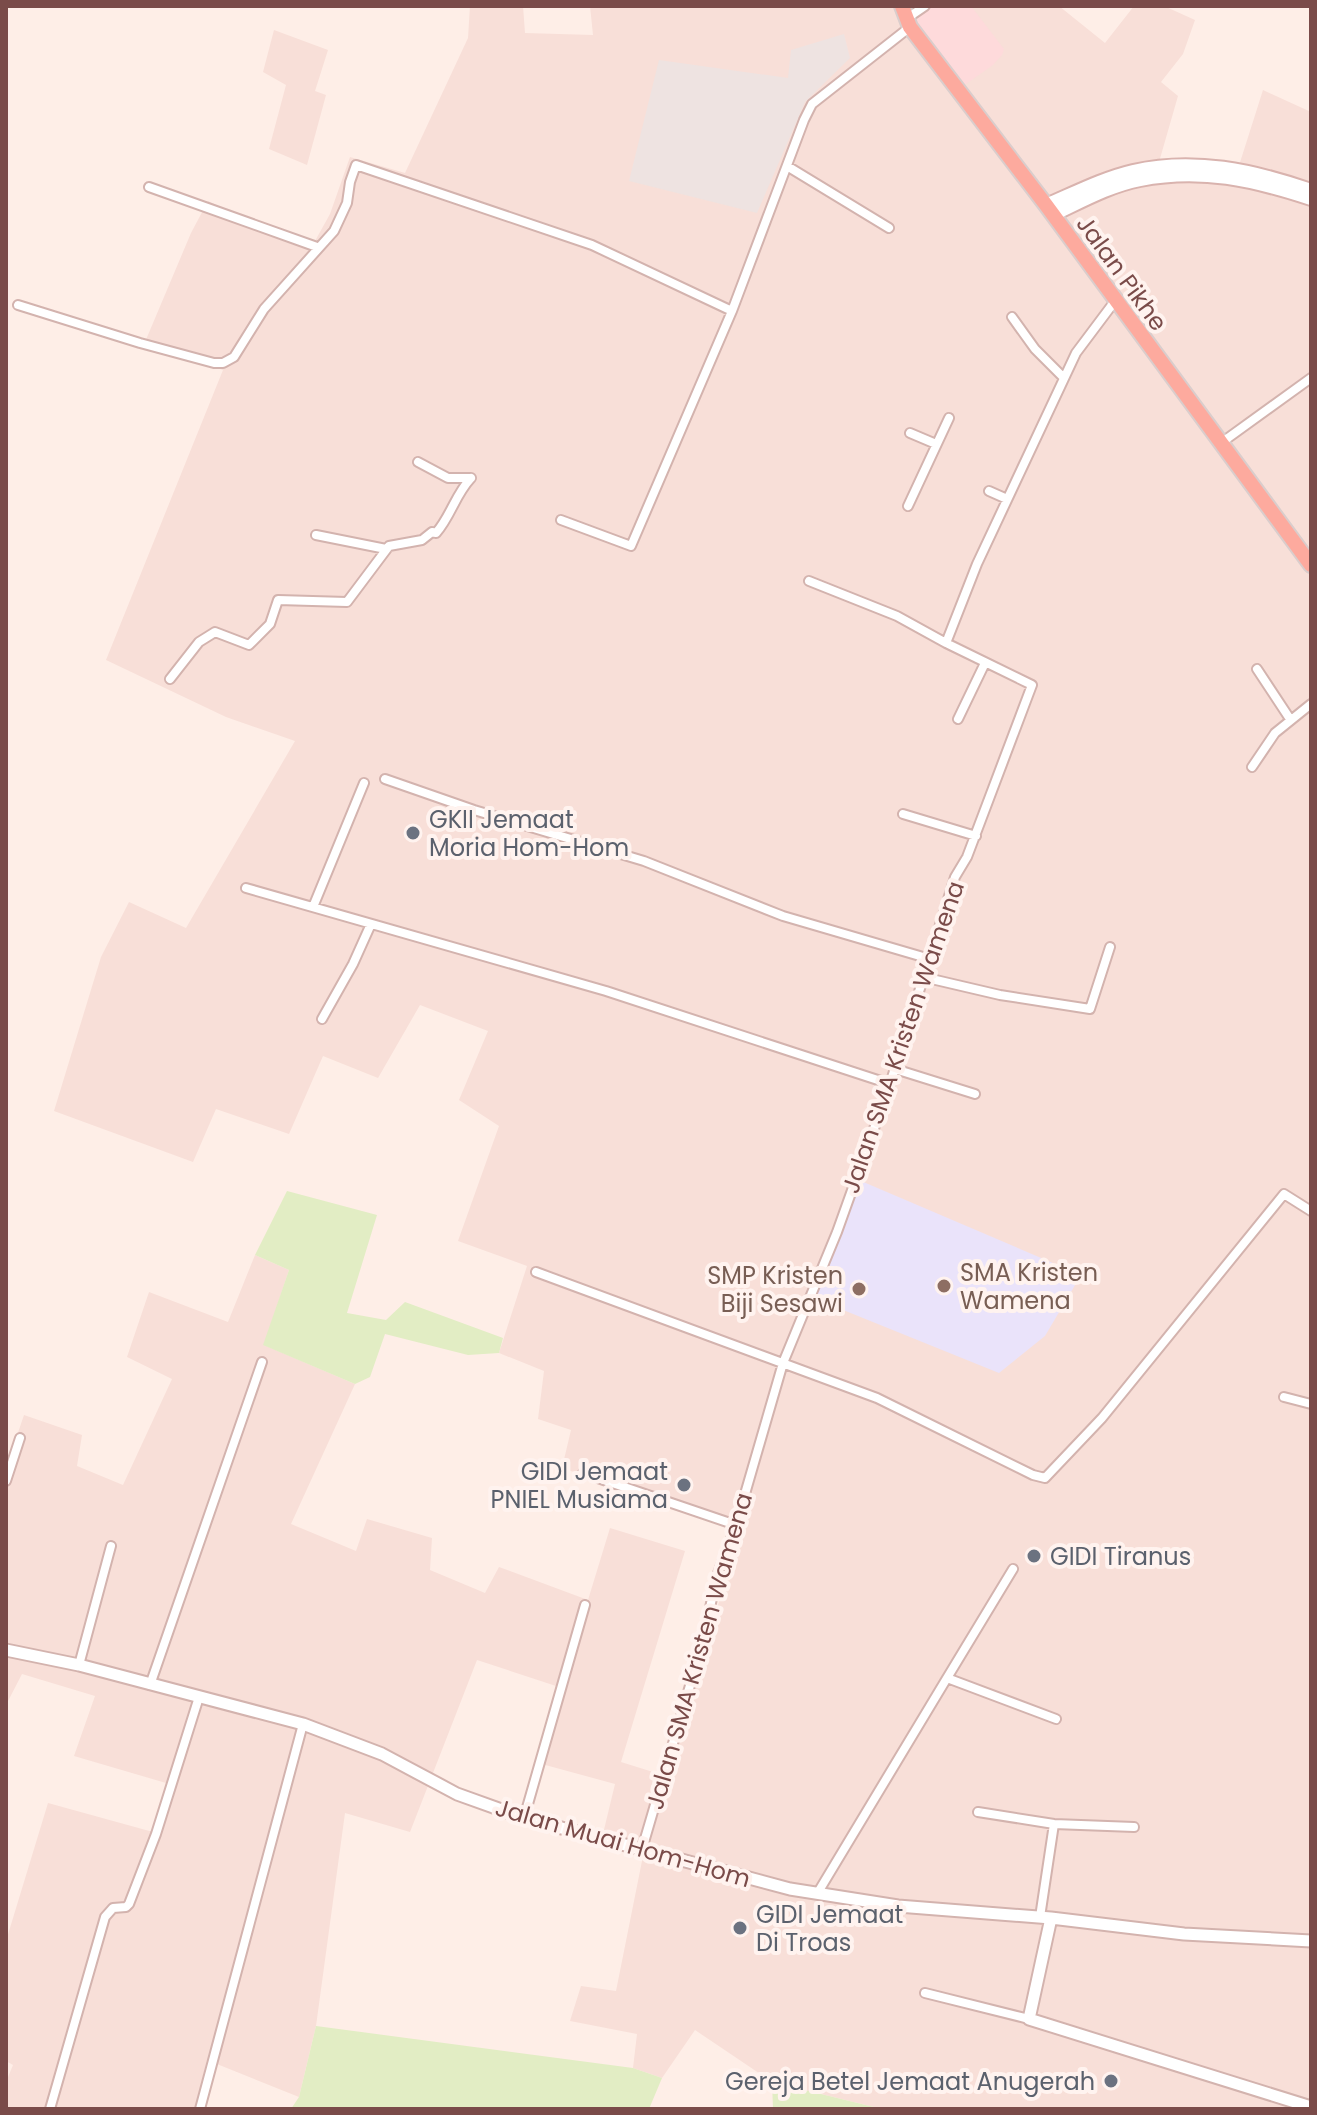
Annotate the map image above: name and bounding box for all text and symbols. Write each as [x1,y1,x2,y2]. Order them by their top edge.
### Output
street label: Jalan Pikhe [1069,209,1175,337]
place label: GKII Jemaat Moria Hom-Hom [429,803,629,864]
marker: GKII Jemaat Moria Hom-Hom [404,824,422,842]
street label: Jalan SMA Kristen Wamena [834,876,972,1198]
place label: SMA Kristen Wamena [960,1256,1098,1317]
place label: SMP Kristen Biji Sesawi [707,1259,843,1320]
marker: SMA Kristen Wamena [935,1277,953,1295]
marker: SMP Kristen Biji Sesawi [850,1280,868,1298]
place label: GIDI Jemaat PNIEL Musiama [491,1455,668,1516]
marker: GIDI Jemaat PNIEL Musiama [675,1476,693,1494]
street label: Jalan SMA Kristen Wamena [638,1489,760,1813]
place label: GIDI Tiranus [1050,1540,1191,1573]
marker: GIDI Tiranus [1025,1547,1043,1565]
street label: Jalan Muai Hom-Hom [492,1791,754,1895]
place label: GIDI Jemaat Di Troas [756,1898,903,1959]
marker: GIDI Jemaat Di Troas [731,1919,749,1937]
place label: Gereja Betel Jemaat Anugerah [725,2065,1095,2098]
marker: Gereja Betel Jemaat Anugerah [1102,2072,1120,2090]

